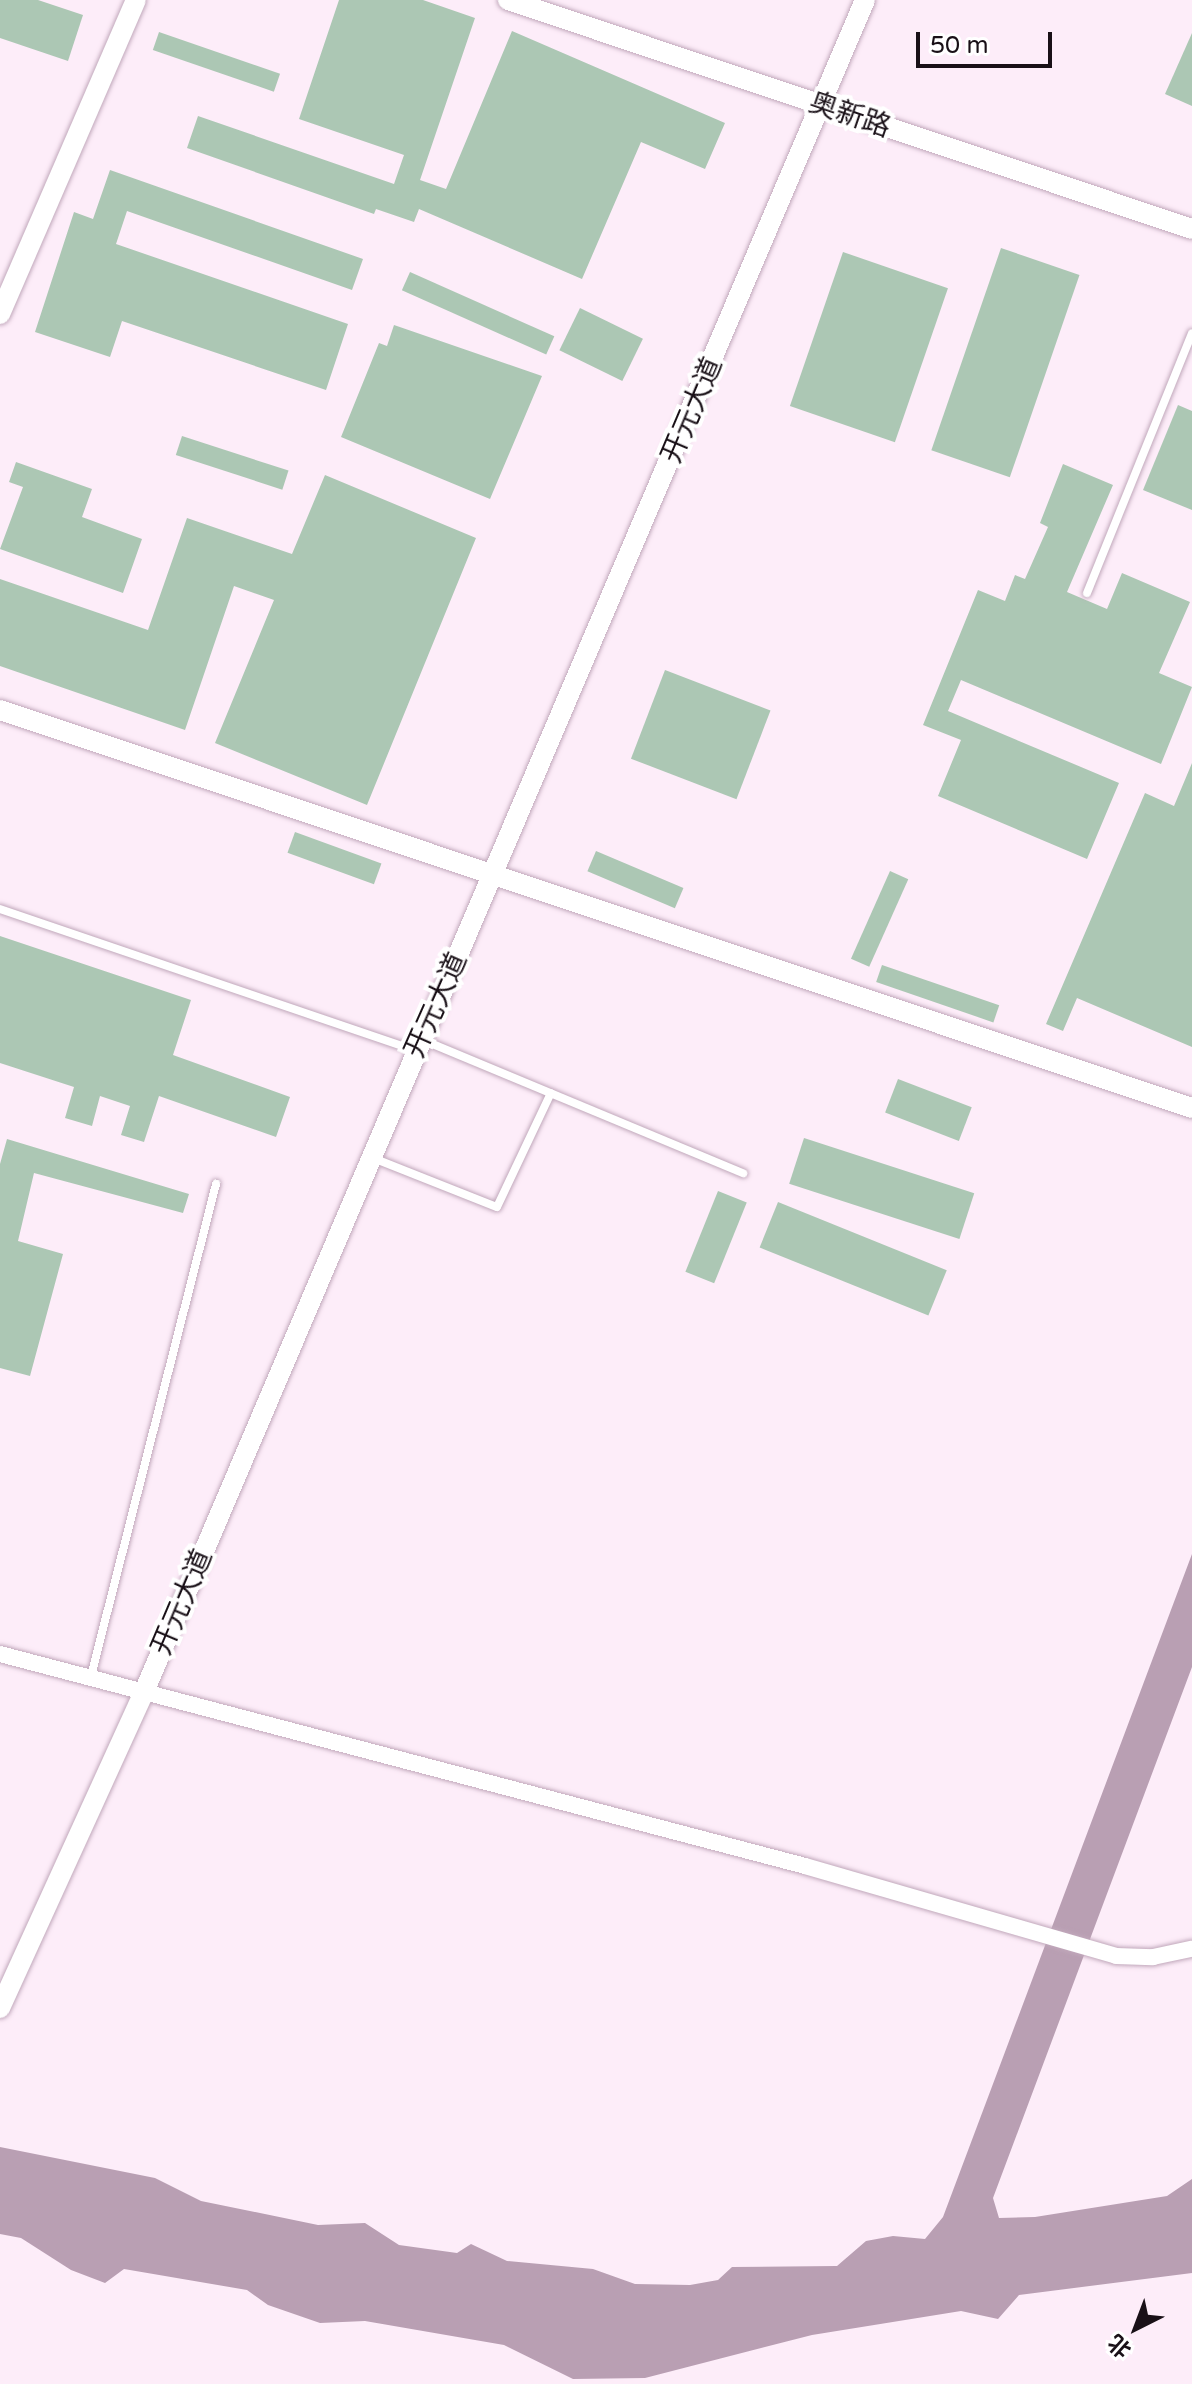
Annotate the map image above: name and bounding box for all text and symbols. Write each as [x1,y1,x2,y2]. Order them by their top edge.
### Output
scale bar [920,16,1056,66]
text: 50 m [930,31,988,60]
street label: 奥新路 [805,85,895,145]
street label: 开元大道 [655,352,729,468]
street label: 开元大道 [398,947,474,1063]
street label: 开元大道 [145,1544,219,1660]
north arrow [1096,2288,1176,2368]
text: 北 [1103,2329,1137,2363]

